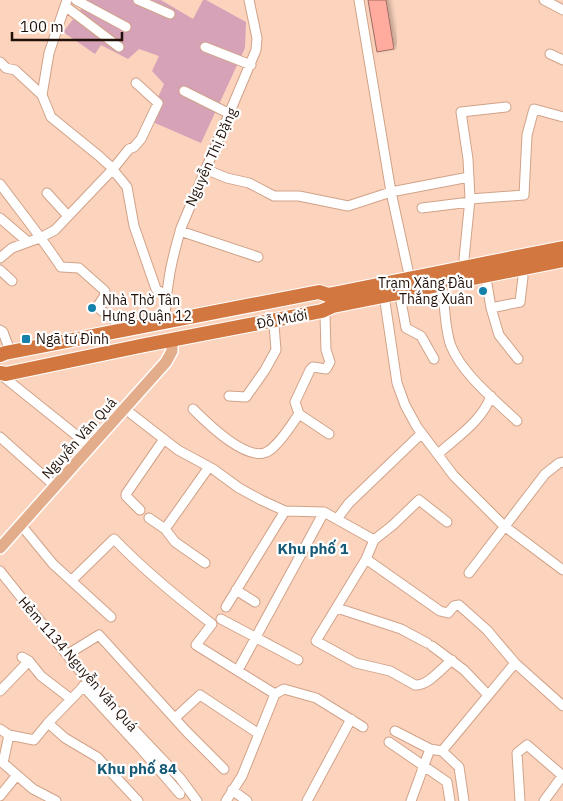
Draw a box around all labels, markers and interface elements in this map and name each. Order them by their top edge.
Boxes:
scale bar [12,10,122,42]
text: 100 m [20,17,64,36]
street label: Nguyễn Thị Đặng [181,104,241,209]
place label: Trạm Xăng Đầu Thắng Xuân [378,274,473,308]
marker: Trạm Xăng Đầu Thắng Xuân [477,285,489,297]
place label: Nhà Thờ Tân Hưng Quận 12 [102,291,192,325]
marker: Nhà Thờ Tân Hưng Quận 12 [86,302,98,314]
street label: Đỗ Mười [255,305,309,333]
place label: Ngã tư Đình [36,330,109,348]
marker: Ngã tư Đình [20,333,32,345]
street label: Nguyễn Văn Quá [38,393,121,482]
district label: Khu phố 1 [278,539,348,558]
street label: Hẻm 1134 Nguyễn Văn Quá [14,593,142,736]
district label: Khu phố 84 [97,759,177,778]

